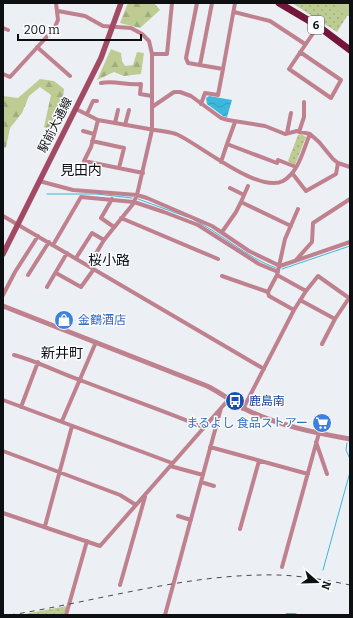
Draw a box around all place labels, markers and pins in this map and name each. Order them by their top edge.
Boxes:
shop icon: 金鶴酒店 [53,309,75,331]
place label: 金鶴酒店 [78,313,126,327]
bus stop icon: 鹿島南 [224,390,246,412]
place label: 鹿島南 [249,394,285,408]
supermarket icon: まるよし 食品ストアー [311,412,333,434]
place label: まるよし 食品ストアー [186,416,308,430]

